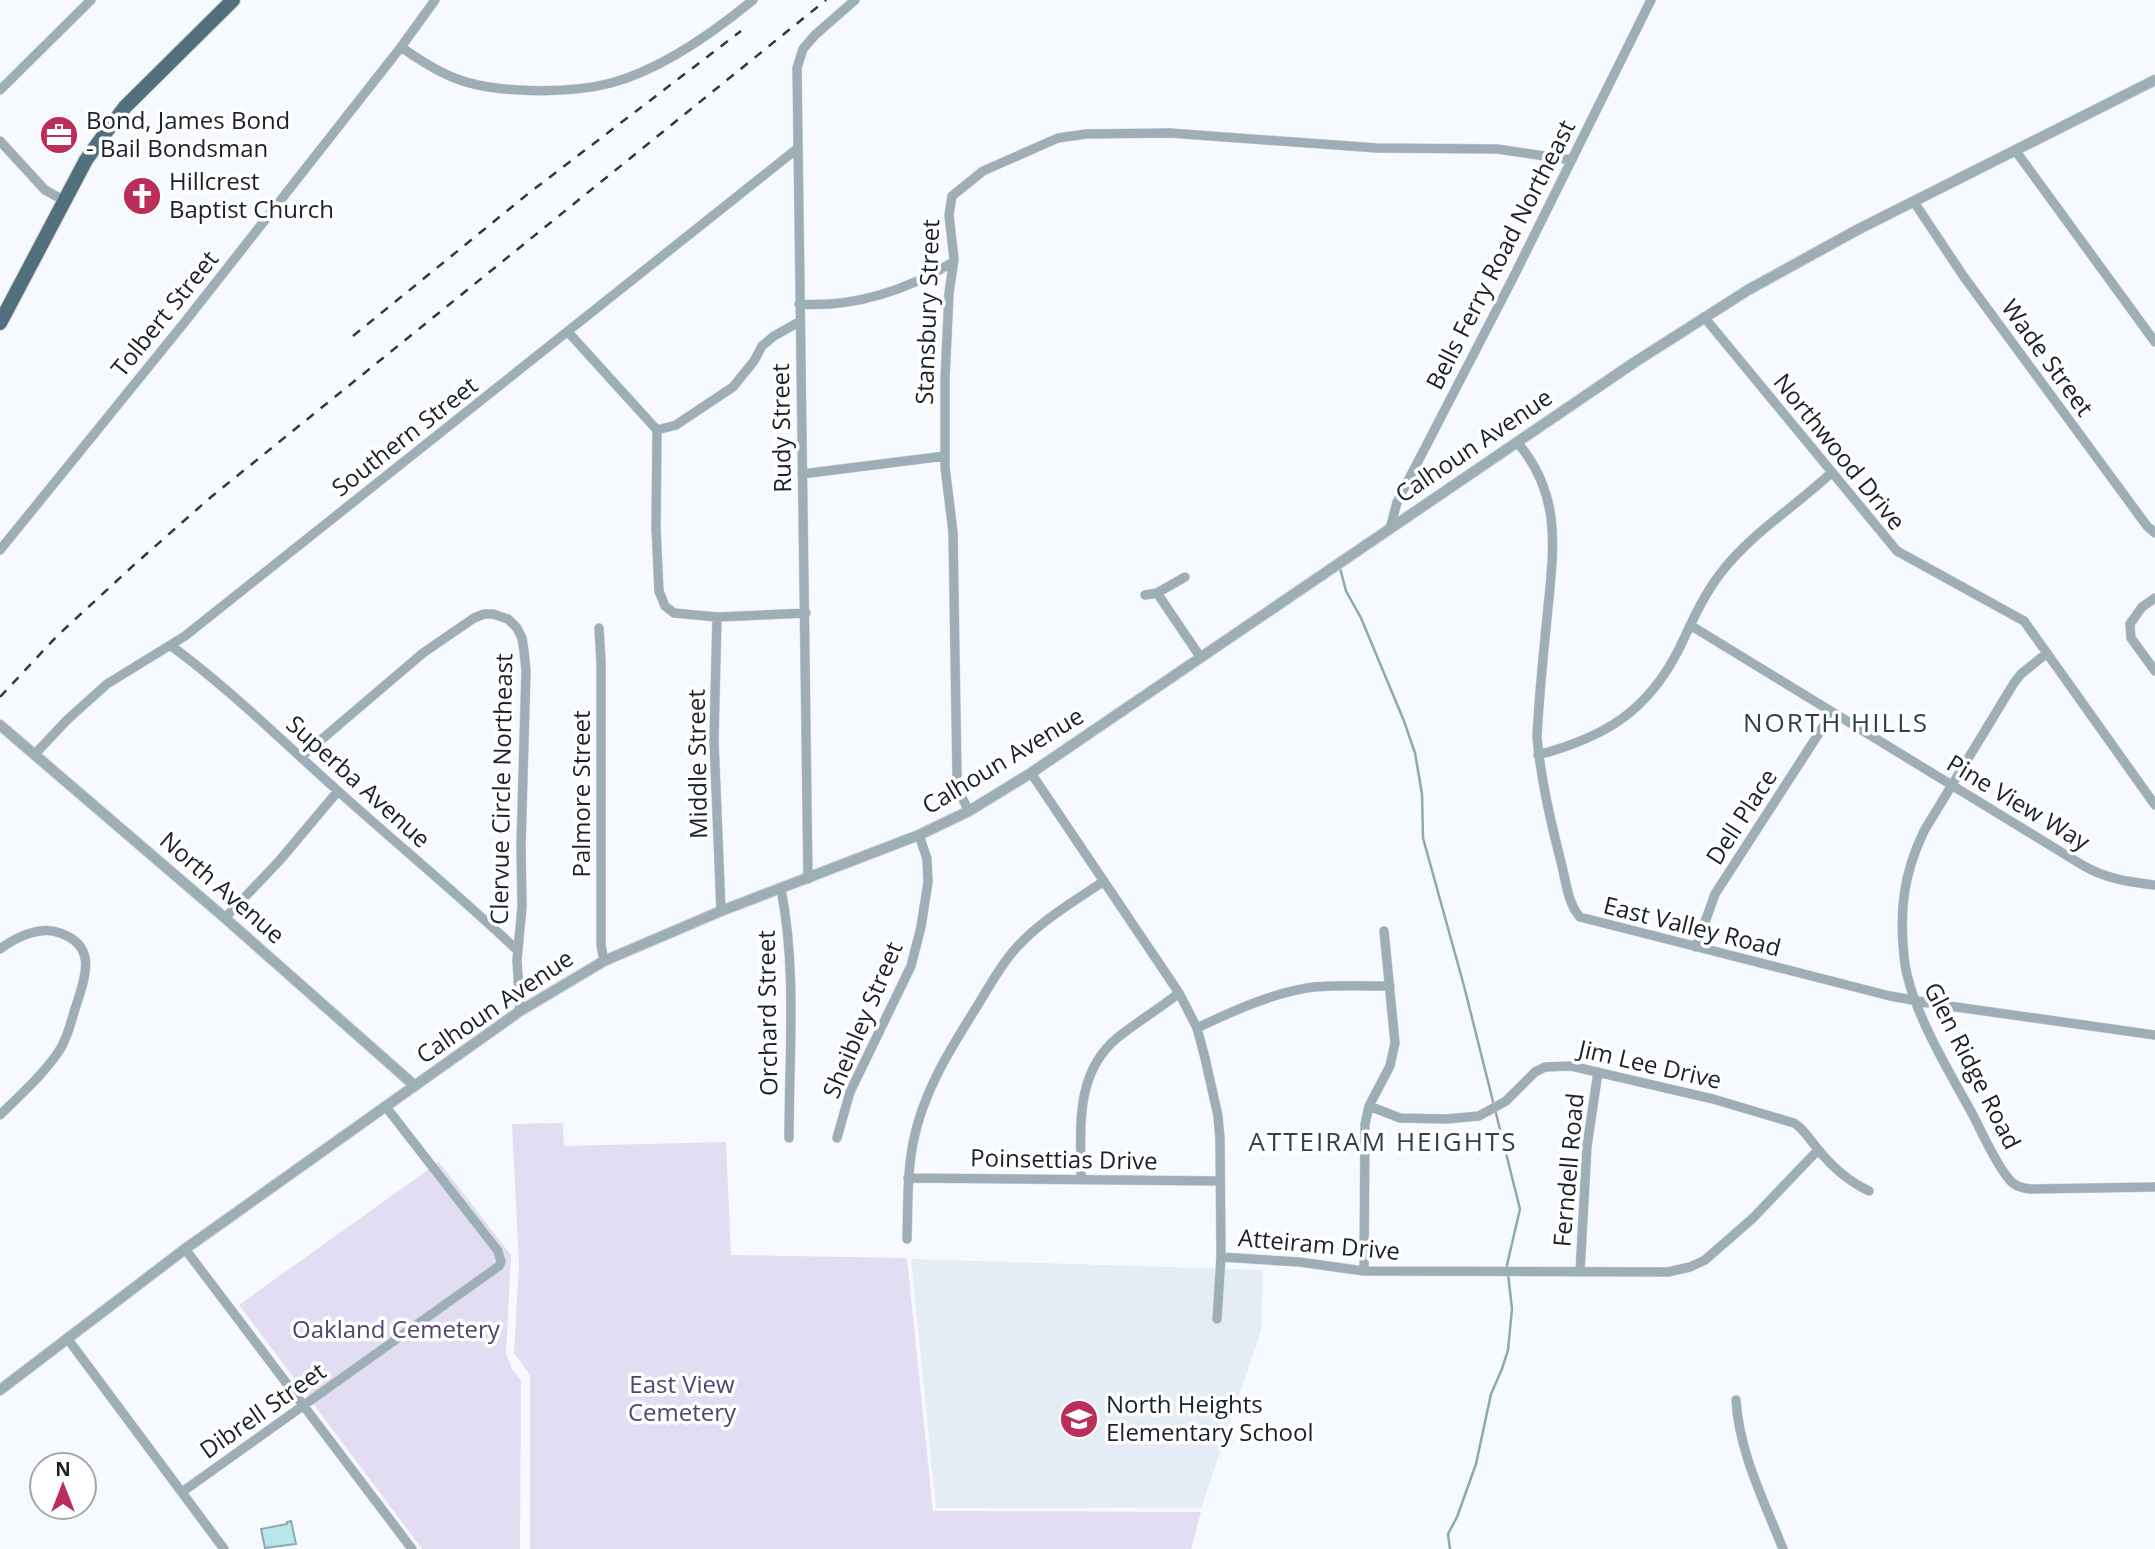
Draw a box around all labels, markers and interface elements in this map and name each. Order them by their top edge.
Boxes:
place label: Bond, James Bond - Bail Bondsman [86,103,290,164]
office icon: Bond, James Bond - Bail Bondsman [38,114,80,156]
street label: Bells Ferry Road Northeast [1417,114,1582,395]
place label: Hillcrest Baptist Church [169,164,334,225]
church icon: Hillcrest Baptist Church [121,175,163,217]
street label: Stansbury Street [907,219,946,405]
street label: Tolbert Street [103,243,225,383]
street label: Wade Street [1995,292,2102,422]
street label: Rudy Street [763,363,798,493]
street label: Northwood Drive [1767,366,1914,536]
street label: Southern Street [324,368,484,503]
street label: Calhoun Avenue [1388,380,1558,510]
street label: Clervue Circle Northeast [482,653,519,925]
street label: Middle Street [679,689,714,839]
street label: Calhoun Avenue [915,698,1089,821]
district label: NORTH HILLS [1743,704,1929,740]
street label: Superba Avenue [280,707,438,855]
street label: Palmore Street [564,710,597,878]
street label: Pine View Way [1941,746,2097,858]
street label: Dell Place [1697,762,1784,870]
street label: North Avenue [154,823,292,950]
street label: East Valley Road [1600,888,1784,964]
street label: Orchard Street [749,930,784,1096]
street label: Sheibley Street [814,936,909,1103]
street label: Calhoun Avenue [409,941,579,1071]
street label: Glen Ridge Road [1917,976,2030,1155]
street label: Jim Lee Drive [1574,1031,1725,1096]
street label: Ferndell Road [1544,1092,1591,1248]
district label: ATTEIRAM HEIGHTS [1249,1123,1517,1159]
street label: Poinsettias Drive [970,1140,1158,1177]
street label: Atteiram Drive [1237,1220,1401,1267]
park label: Oakland Cemetery [292,1312,501,1345]
street label: Dibrell Street [193,1354,332,1465]
park label: East View Cemetery [628,1367,737,1428]
place label: North Heights Elementary School [1106,1387,1314,1448]
school or university icon: North Heights Elementary School [1058,1398,1100,1440]
north arrow [28,1451,98,1521]
text: N [55,1456,71,1482]

